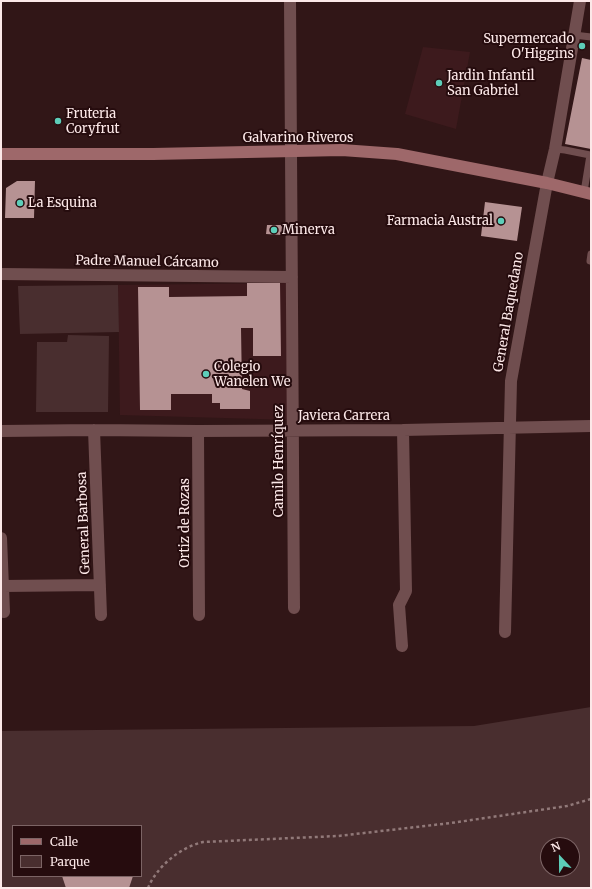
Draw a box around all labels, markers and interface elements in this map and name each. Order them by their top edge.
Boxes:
place label: Supermercado O'Higgins [483,31,574,62]
marker: Supermercado O'Higgins [577,41,587,51]
place label: Jardin Infantil San Gabriel [447,68,535,99]
marker: Jardin Infantil San Gabriel [434,78,444,88]
place label: Fruteria Coryfrut [66,106,119,137]
marker: Fruteria Coryfrut [53,116,63,126]
street label: Galvarino Riveros [243,130,353,146]
place label: La Esquina [28,195,97,211]
marker: La Esquina [15,198,25,208]
place label: Farmacia Austral [387,213,493,229]
marker: Farmacia Austral [496,216,506,226]
place label: Minerva [282,222,335,238]
marker: Minerva [269,225,279,235]
street label: General Baquedano [491,251,527,373]
street label: Padre Manuel Cárcamo [75,253,219,271]
place label: Colegio Wanelen We [214,359,290,390]
marker: Colegio Wanelen We [201,369,211,379]
street label: Camilo Henríquez [271,405,287,517]
street label: Javiera Carrera [298,408,390,424]
street label: General Barbosa [74,471,94,575]
street label: Ortiz de Rozas [177,478,193,568]
legend [12,825,142,877]
text: Calle [50,834,78,849]
north arrow [540,837,580,877]
text: N [549,839,563,855]
text: Parque [50,854,90,869]

